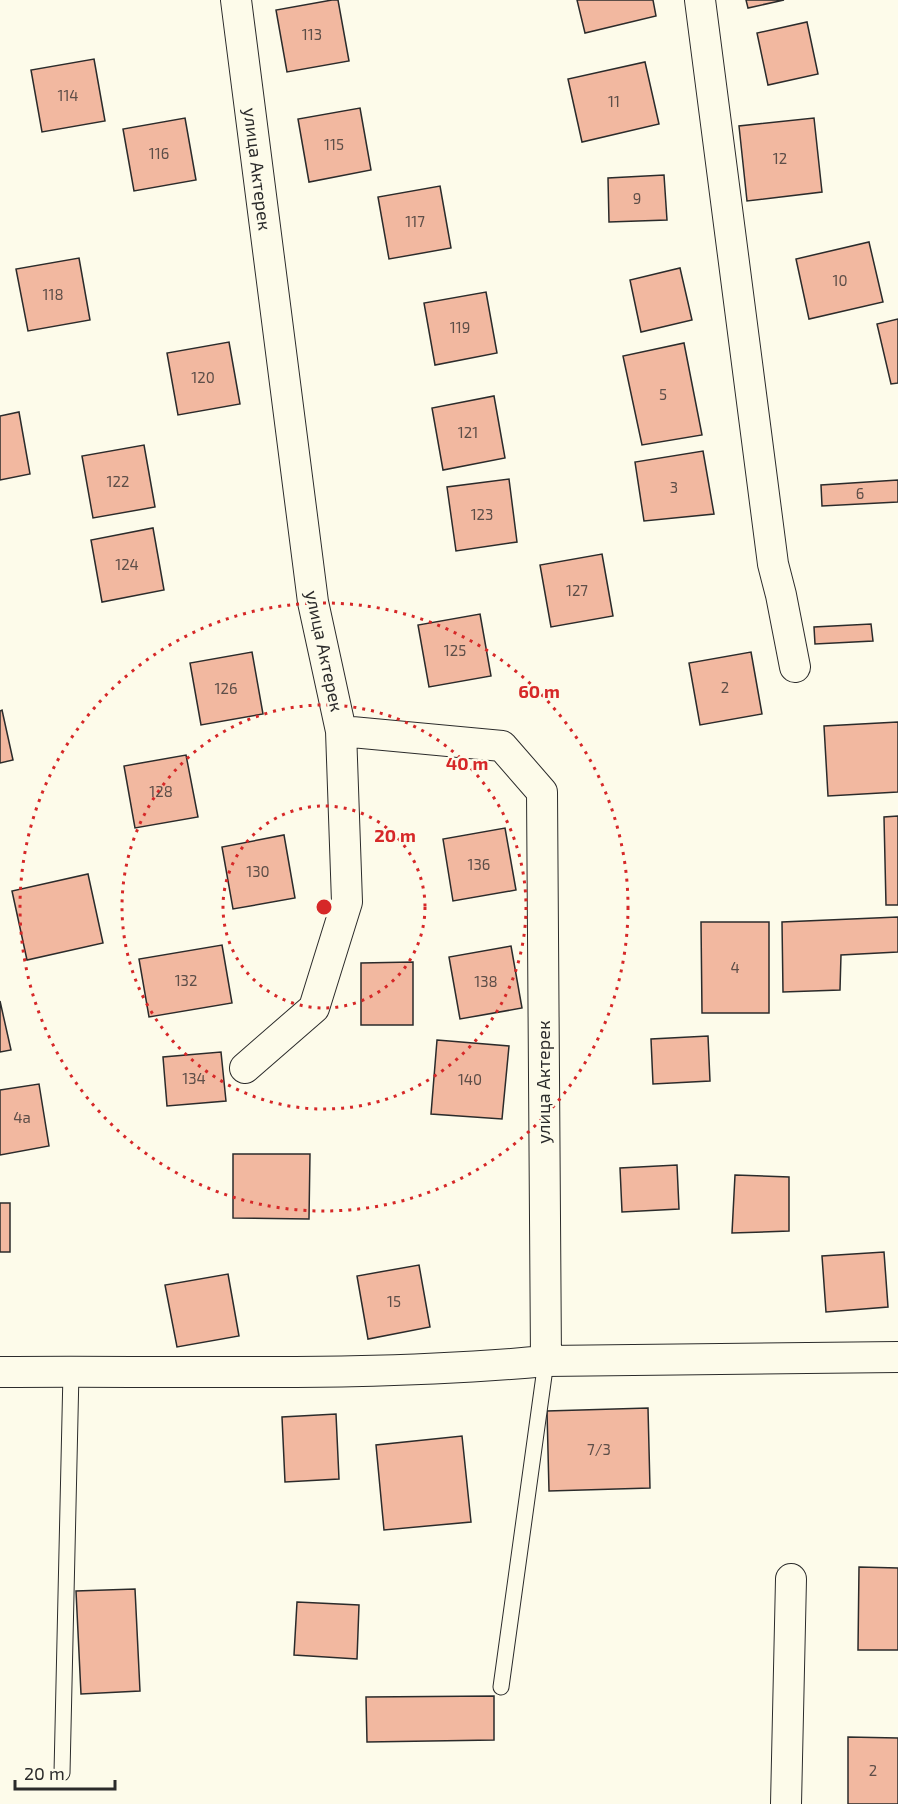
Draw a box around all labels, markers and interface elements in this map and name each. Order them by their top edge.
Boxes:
house number: 113 [302,25,322,43]
house number: 114 [57,86,79,104]
house number: 11 [608,92,620,110]
street label: улица Актерек [240,106,276,232]
house number: 115 [324,135,344,153]
house number: 116 [149,144,169,162]
house number: 12 [773,149,787,167]
house number: 9 [633,189,641,207]
house number: 117 [405,212,425,230]
house number: 10 [832,271,848,289]
house number: 118 [42,285,64,303]
house number: 119 [450,318,470,336]
house number: 120 [191,368,215,386]
house number: 5 [659,385,667,403]
house number: 121 [458,423,478,441]
house number: 122 [107,472,129,490]
house number: 3 [670,478,678,496]
house number: 6 [856,484,864,502]
house number: 123 [471,505,493,523]
house number: 124 [115,555,139,573]
house number: 127 [566,581,588,599]
street label: улица Актерек [301,588,349,714]
house number: 125 [444,641,466,659]
house number: 2 [721,678,729,696]
house number: 126 [215,679,237,697]
text: 60 m [518,680,560,702]
text: 40 m [446,752,488,774]
house number: 128 [149,782,173,800]
text: 20 m [374,824,416,846]
house number: 136 [468,855,490,873]
house number: 130 [246,862,270,880]
centre of rings [314,897,334,917]
house number: 4 [730,958,740,976]
house number: 132 [175,971,197,989]
house number: 138 [474,972,498,990]
street label: улица Актерек [532,1020,554,1144]
house number: 134 [182,1069,206,1087]
house number: 140 [458,1070,482,1088]
house number: 4а [13,1108,31,1126]
house number: 15 [387,1292,401,1310]
house number: 7/3 [587,1440,611,1458]
scale bar [15,1753,116,1791]
house number: 2 [869,1761,877,1779]
text: 20 m [24,1762,65,1784]

